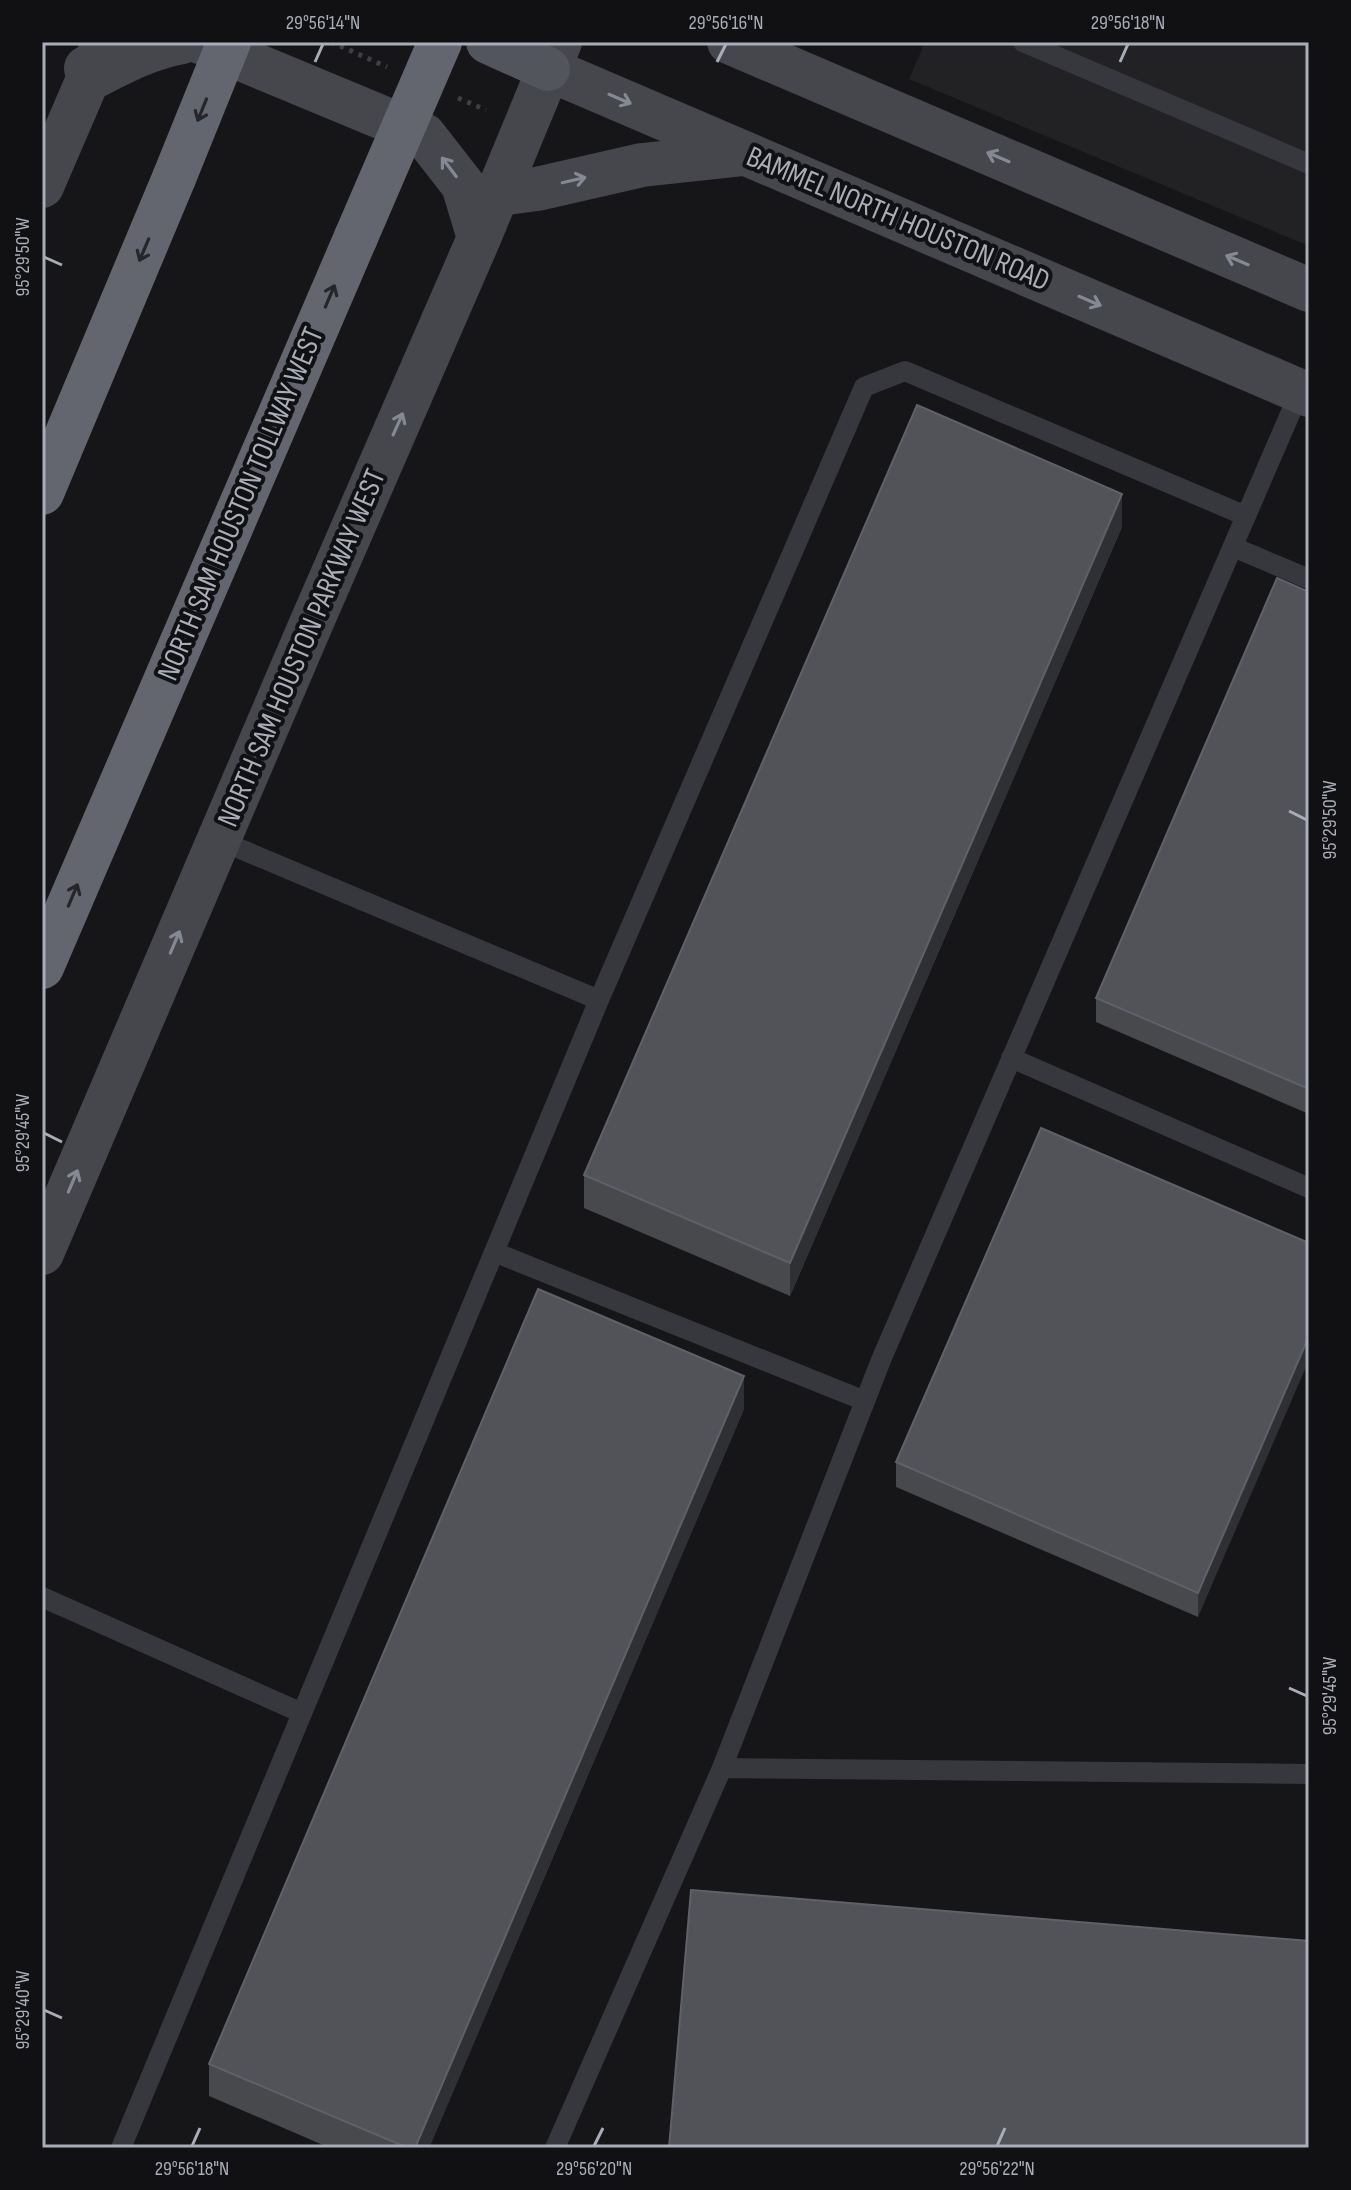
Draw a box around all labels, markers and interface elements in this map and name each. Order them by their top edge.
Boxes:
text: 29°56'14"N [286,11,360,35]
text: 29°56'16"N [689,11,763,35]
text: 29°56'18"N [1091,11,1165,35]
one-way arrow [607,93,632,108]
one-way arrow [194,97,208,122]
street label: BAMMEL NORTH HOUSTON ROAD [741,139,1055,299]
one-way arrow [986,149,1011,164]
one-way arrow [441,157,458,179]
one-way arrow [561,172,587,187]
text: 95°29'50"W [11,218,35,296]
one-way arrow [136,237,151,262]
one-way arrow [1225,251,1250,266]
one-way arrow [324,284,339,309]
one-way arrow [1077,295,1102,310]
street label: NORTH SAM HOUSTON TOLLWAY WEST [150,322,332,686]
one-way arrow [392,412,407,437]
street label: NORTH SAM HOUSTON PARKWAY WEST [210,464,394,832]
text: 95°29'50"W [1318,781,1342,859]
one-way arrow [66,883,81,908]
one-way arrow [168,930,183,955]
text: 95°29'45"W [11,1094,35,1172]
one-way arrow [66,1169,81,1194]
text: 95°29'45"W [1318,1657,1342,1735]
text: 95°29'40"W [11,1970,35,2050]
text: 29°56'18"N [155,2157,229,2181]
text: 29°56'20"N [556,2157,632,2181]
text: 29°56'22"N [959,2157,1035,2181]

